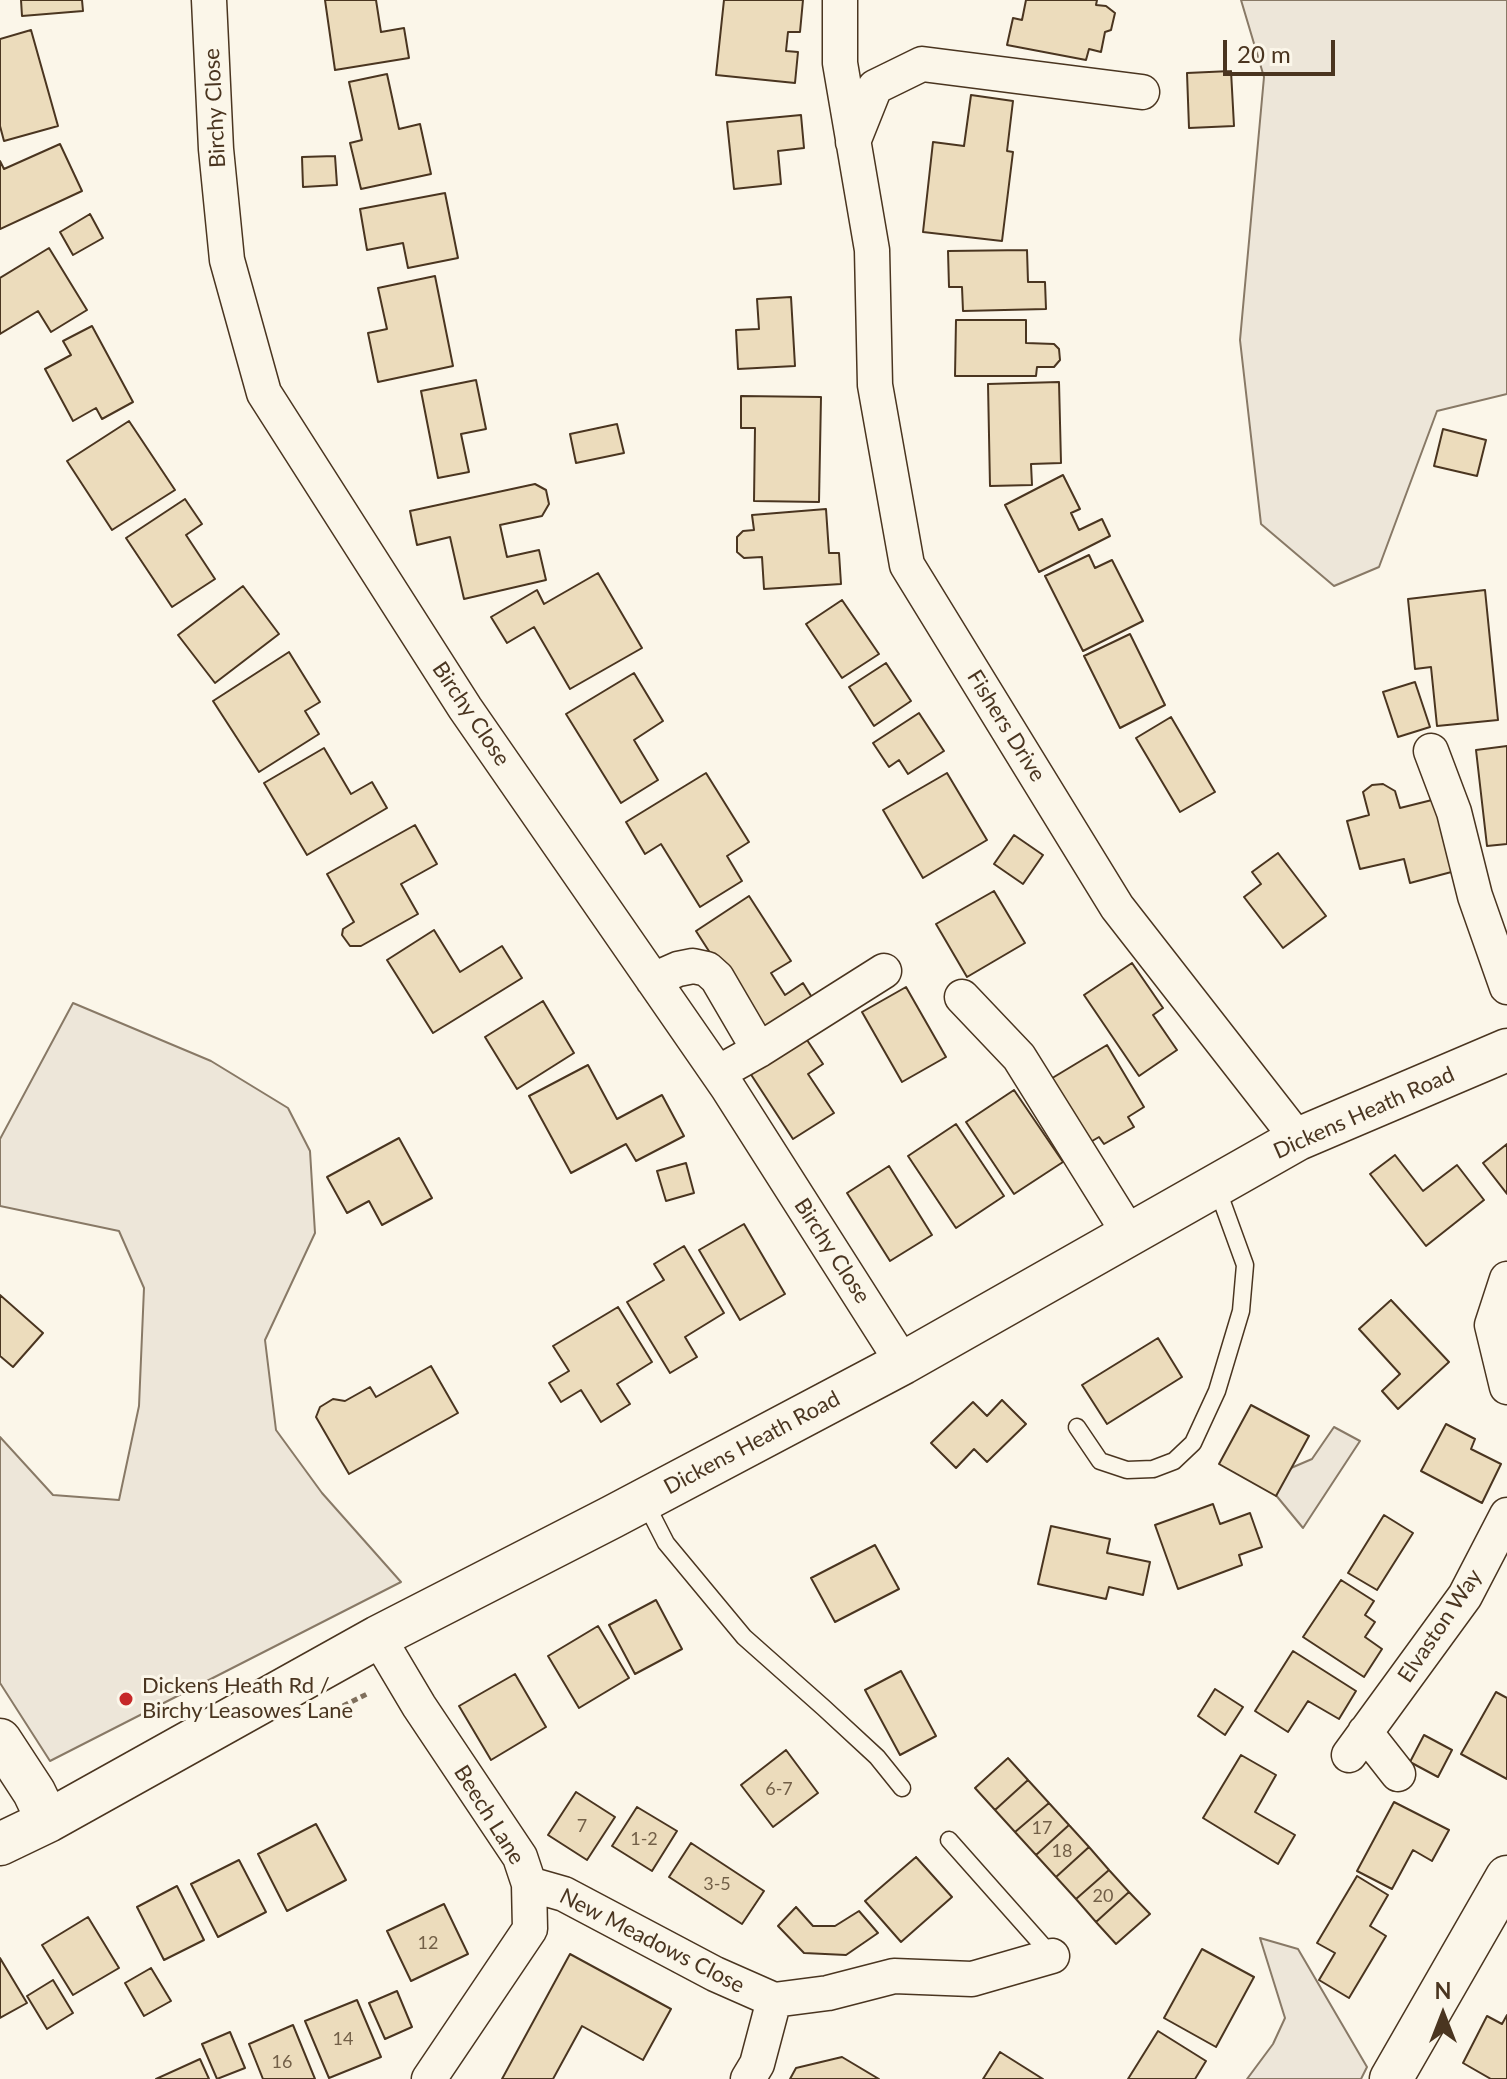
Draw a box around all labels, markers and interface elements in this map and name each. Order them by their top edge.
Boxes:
scale bar [1227,24,1339,74]
text: 20 m [1237,39,1291,68]
street label: Birchy Close [199,47,231,169]
street label: Birchy Close [427,657,515,771]
street label: Fishers Drive [961,665,1051,787]
street label: Dickens Heath Road [1269,1061,1459,1165]
street label: Birchy Close [788,1194,876,1308]
street label: Dickens Heath Road [660,1385,844,1501]
street label: Elvaston Way [1392,1564,1488,1688]
place label: Dickens Heath Rd / Birchy Leasowes Lane [142,1673,353,1724]
marker: Dickens Heath Rd / Birchy Leasowes Lane [117,1690,135,1708]
street label: Beech Lane [448,1761,530,1869]
house number: 6-7 [765,1778,793,1800]
house number: 7 [577,1815,587,1837]
house number: 17 [1032,1817,1052,1839]
house number: 1-2 [630,1828,658,1850]
house number: 18 [1052,1840,1072,1862]
house number: 3-5 [703,1873,731,1895]
street label: New Meadows Close [555,1883,749,1999]
house number: 20 [1093,1885,1113,1907]
house number: 12 [418,1932,438,1954]
north arrow [1403,1975,1483,2055]
text: N [1435,1977,1451,2004]
house number: 14 [333,2028,353,2050]
house number: 16 [272,2051,292,2073]

